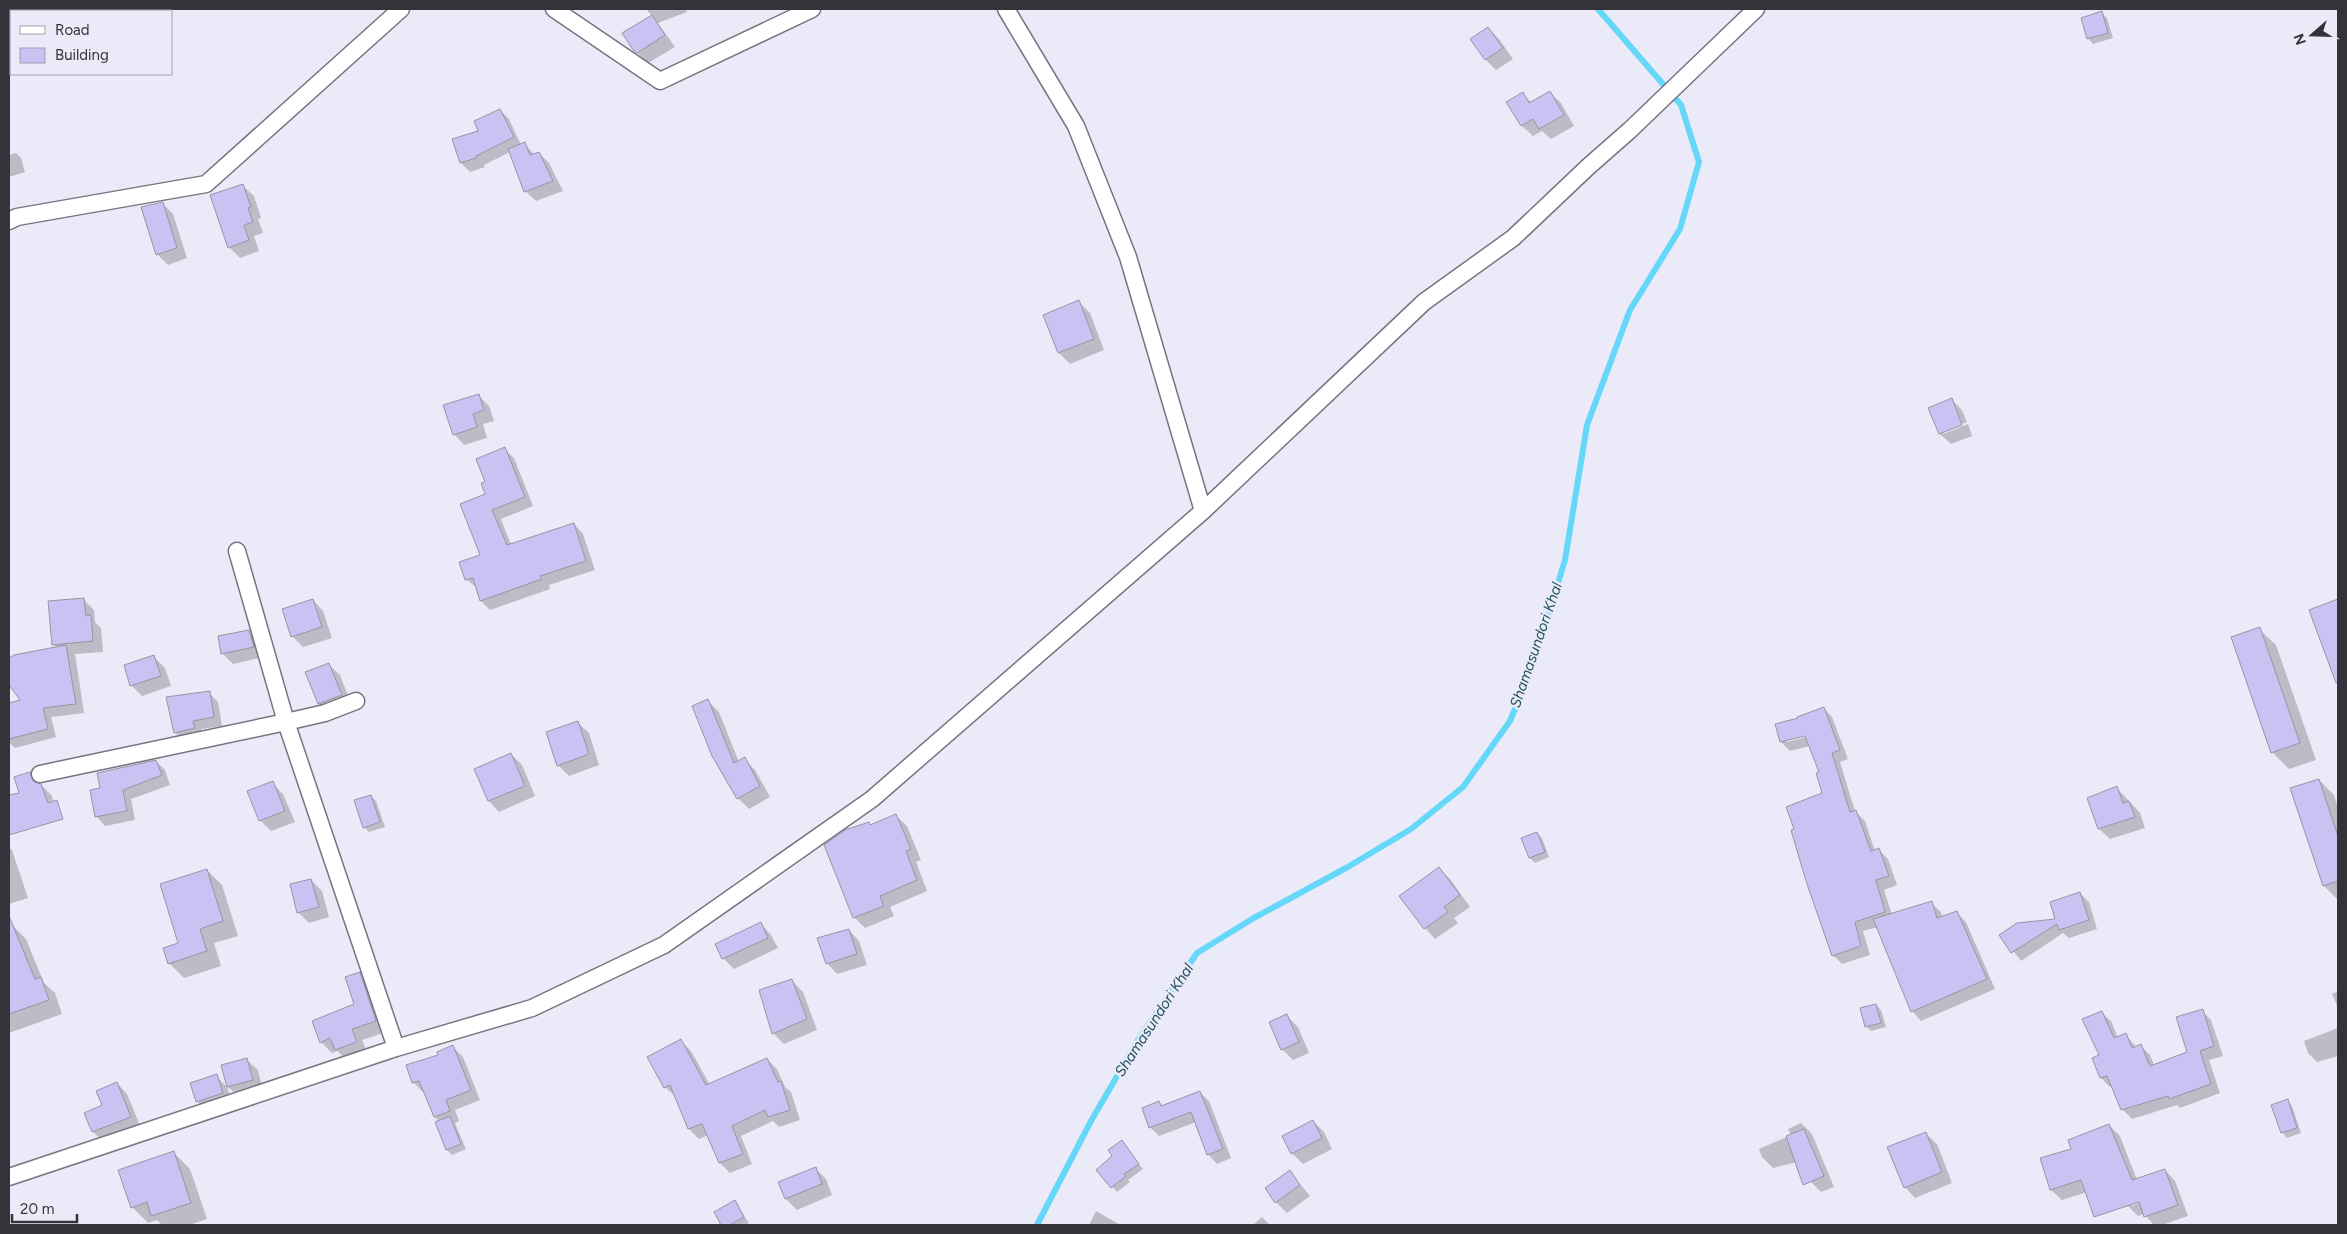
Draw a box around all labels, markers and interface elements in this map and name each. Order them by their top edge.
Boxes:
legend [10,10,172,75]
north arrow [2287,10,2337,60]
text: Road [55,21,90,39]
text: N [2290,31,2310,47]
text: Building [55,46,109,64]
water label: Shamasundori Khal [1506,579,1566,710]
water label: Shamasundori Khal [1111,960,1198,1080]
scale bar [12,1192,78,1224]
text: 20 m [20,1200,54,1218]

